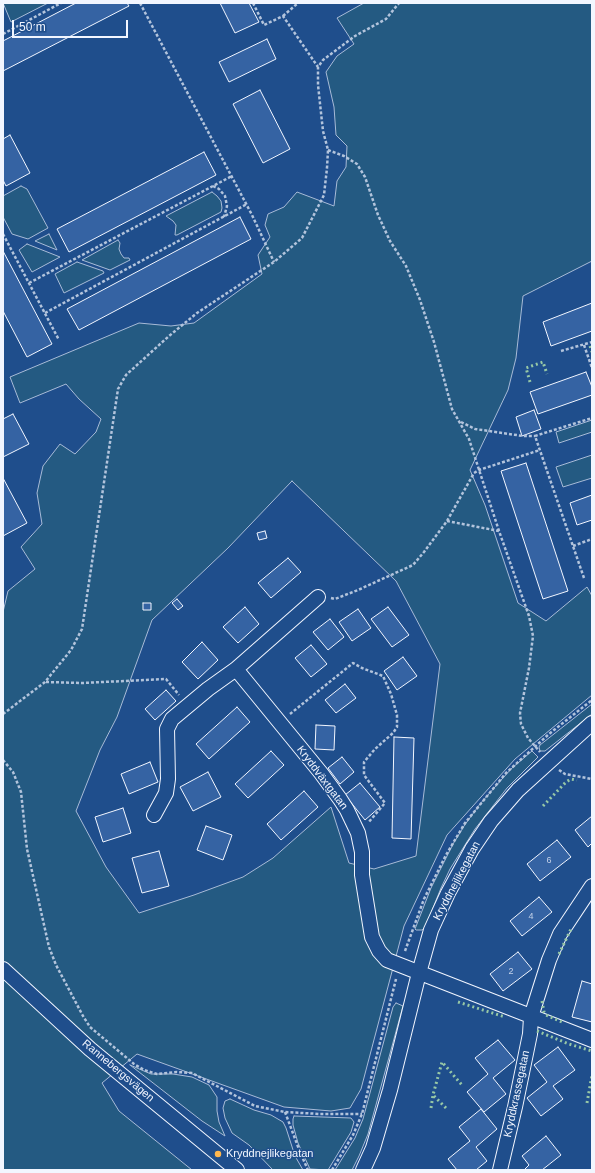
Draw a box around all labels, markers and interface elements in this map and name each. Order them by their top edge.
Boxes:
scale bar [14,12,130,38]
text: 50 m [19,20,46,34]
street label: Kryddväxtgatan [294,744,350,812]
street label: Kryddnejlikegatan [431,839,483,923]
house number: 6 [546,856,552,866]
house number: 4 [528,912,534,922]
house number: 2 [508,967,514,977]
street label: Rannebergsvägen [79,1037,157,1105]
street label: Kryddkrassegatan [501,1049,533,1139]
place label: Kryddnejlikegatan [226,1147,313,1161]
marker: Kryddnejlikegatan [213,1149,223,1159]

